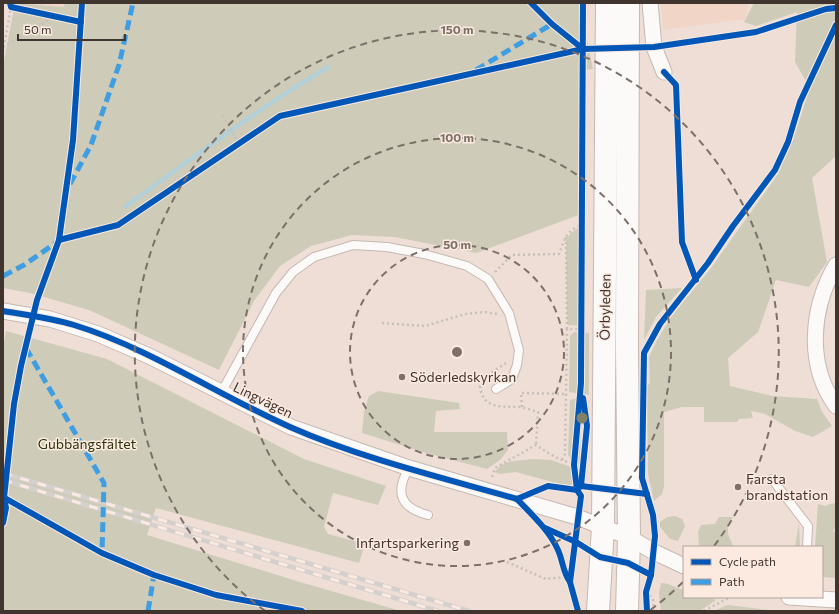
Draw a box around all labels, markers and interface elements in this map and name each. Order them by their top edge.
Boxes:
scale bar [18,16,125,42]
text: 50 m [24,22,52,36]
text: 150 m [440,22,474,36]
text: 100 m [440,130,474,144]
text: 50 m [443,237,471,251]
street label: Örbyleden [595,273,614,341]
centre of rings [450,345,464,359]
place label: Söderledskyrkan [410,368,516,385]
marker: Söderledskyrkan [397,372,407,382]
street label: Lingvägen [231,378,296,421]
park label: Gubbängsfältet [38,435,137,452]
place label: Farsta brandstation [746,470,828,503]
marker: Farsta brandstation [733,482,743,492]
place label: Infartsparkering [356,534,459,551]
marker: Infartsparkering [462,538,472,548]
legend [683,546,823,598]
text: Cycle path [719,554,776,568]
text: Path [719,574,745,588]

